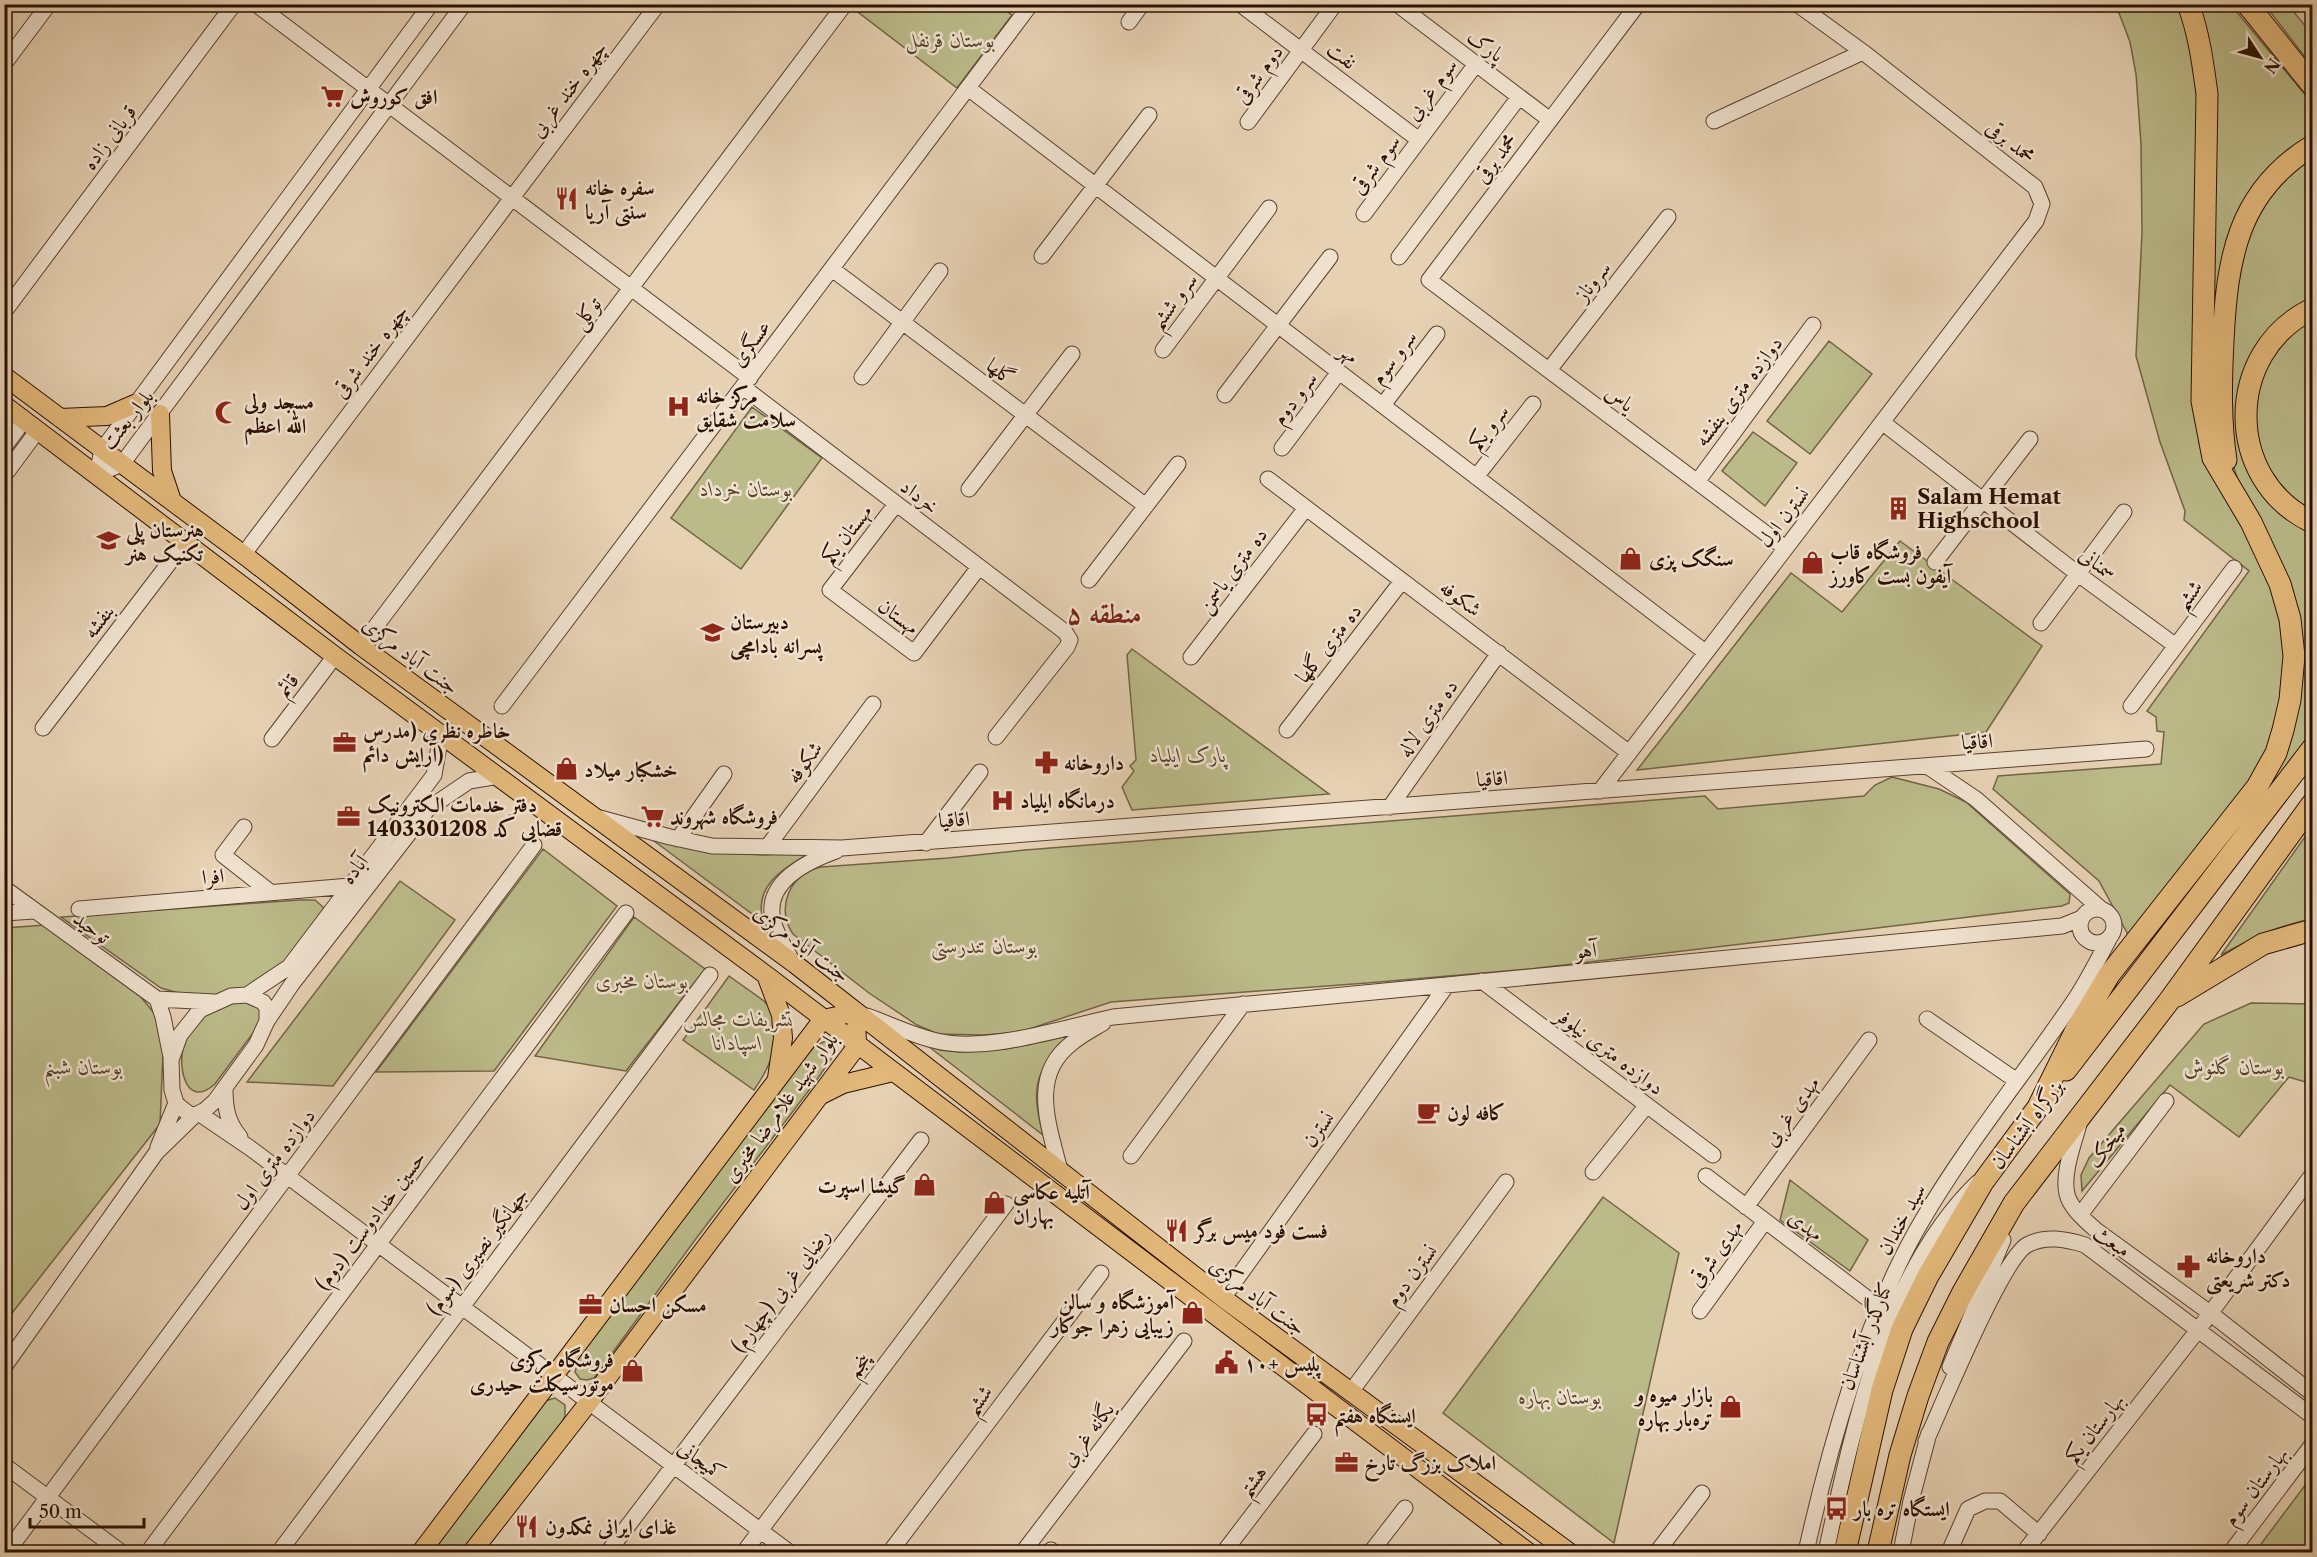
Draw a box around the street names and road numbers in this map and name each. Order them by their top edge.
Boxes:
street label: پارک [1461,23,1510,70]
street label: چهره خند غربی [524,36,615,144]
street label: نفت [1322,36,1362,74]
street label: دوم شرقی [1228,40,1293,112]
street label: سوم غربی [1400,53,1467,129]
street label: قربانی زاده [76,99,142,175]
street label: محمد برقی [1981,114,2041,168]
street label: محمد برقی [1468,128,1522,188]
street label: سوم شرقی [1345,129,1410,202]
street label: سروناز [1567,256,1617,309]
street label: سرو ششم [1144,268,1210,340]
street label: توکلی [566,291,610,337]
street label: چهره خند شرقی [327,299,415,404]
street label: عسگری [724,315,776,372]
street label: سرو سوم [1365,325,1426,393]
street label: دوازده متری بنفشه [1688,331,1788,451]
street label: مهر [1331,336,1364,370]
street label: گلها [982,352,1020,390]
street label: سرو دوم [1266,366,1327,433]
street label: یاس [1600,379,1640,418]
street label: بلوار بعثت [95,384,159,455]
street label: سرو یکم [1462,399,1520,460]
street label: خرداد [895,473,944,520]
street label: نسترن اول [1752,482,1814,552]
street label: مهستان یکم [815,499,883,574]
street label: ده متری یاسمن [1192,522,1274,619]
street label: سمنانی [2074,541,2122,585]
street label: شکوفه [1435,574,1487,623]
street label: ششم [2169,575,2215,620]
street label: مهستان [872,592,924,641]
street label: ده متری گلها [1289,598,1367,688]
street label: بنفشه [77,599,119,643]
street label: جنت آباد مرکزی [356,611,464,702]
street label: قائم [270,668,309,706]
street label: ده متری لاله [1391,674,1463,762]
street label: اقاقیا [1960,727,1994,755]
street label: شکوفه [780,736,828,788]
street label: اقاقیا [1475,764,1509,792]
street label: اقاقیا [937,805,971,833]
street label: آباده [335,847,376,889]
street label: افرا [201,863,225,890]
street label: جنت آباد مرکزی [747,899,855,990]
street label: توحید [68,905,116,950]
street label: آهو [1572,936,1600,965]
street label: دوازده متری نیلوفر [1549,1001,1669,1101]
street label: بلوار شهید غلامرضا مخبری [717,1027,845,1189]
street label: مهدی غربی [1757,1071,1827,1152]
street label: بزرگراه آبشناسان [1983,1073,2069,1174]
street label: دوازده متری اول [228,1103,320,1215]
street label: نسترن [1297,1106,1339,1152]
street label: میخک [2081,1118,2131,1172]
street label: حسین خدادوست (دوم) [309,1145,435,1298]
street label: سید خندان [1871,1179,1931,1259]
street label: جهانگیر نصیری (سوم) [421,1182,538,1324]
street label: مهدی [1782,1204,1828,1248]
street label: مهدی شرقی [1682,1215,1749,1292]
street label: مبعث [2088,1220,2135,1263]
street label: رضایی غربی (چهارم) [725,1223,840,1361]
street label: نسترن دوم [1380,1239,1447,1315]
street label: جنت آباد مرکزی [1203,1252,1311,1343]
street label: کنارگذر آبشناسان [1831,1278,1897,1394]
street label: پنجم [840,1346,883,1387]
street label: ششم [958,1380,1005,1426]
street label: بهارستان یکم [2059,1388,2136,1473]
street label: یگانه غربی [1055,1396,1122,1473]
street label: کمیجانی [674,1434,730,1486]
street label: بهارستان سوم [2217,1442,2298,1534]
street label: هشتم [1232,1460,1279,1507]

